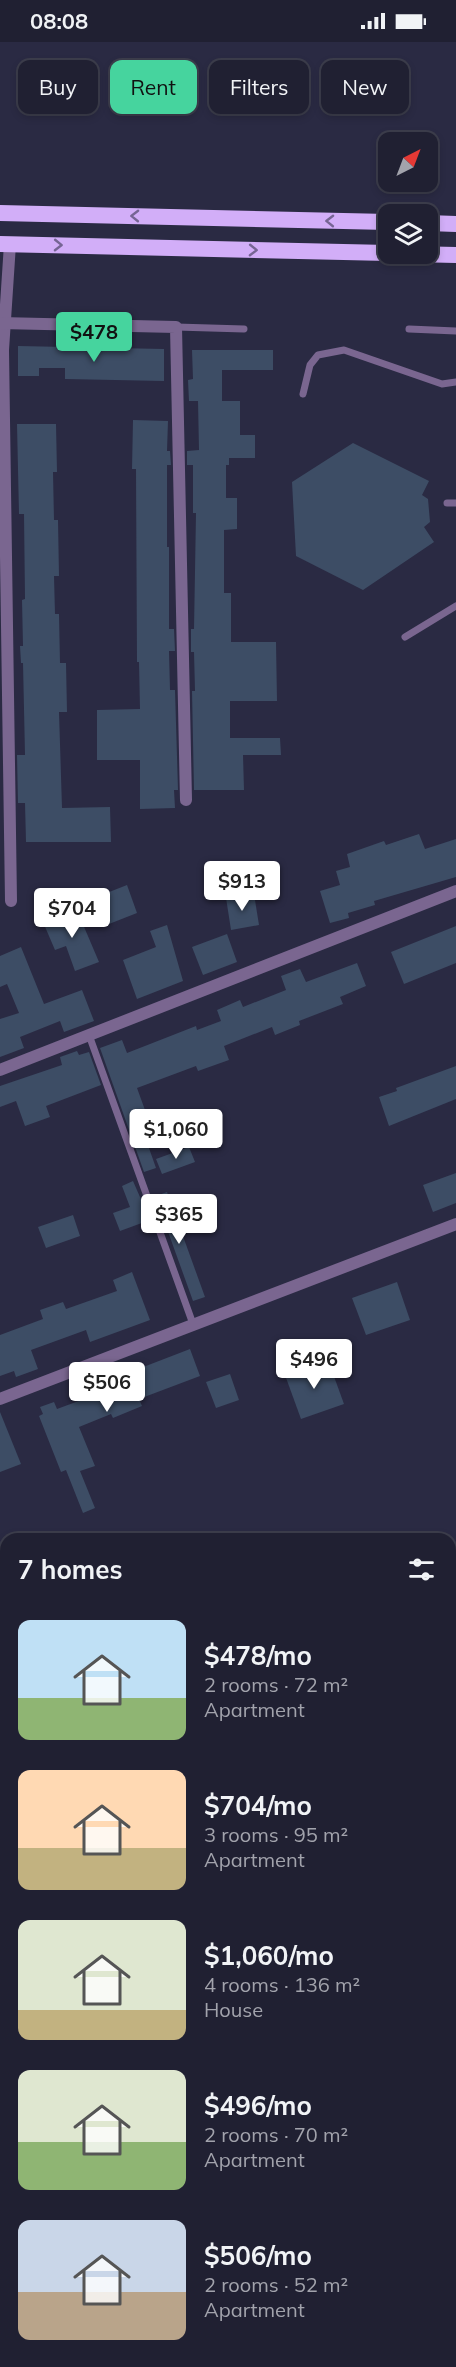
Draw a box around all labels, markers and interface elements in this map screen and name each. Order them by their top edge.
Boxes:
text: 08:08 [30,7,88,35]
chip: Buy [18,60,98,114]
chip: Rent [110,60,197,114]
chip: Filters [209,60,309,114]
chip: New [321,60,409,114]
north arrow [378,132,438,192]
map controls [378,132,438,264]
button: layers [378,204,438,264]
one-way arrow [131,210,140,222]
one-way arrow [326,215,335,227]
one-way arrow [54,239,63,251]
one-way arrow [249,243,258,256]
pin: $478 [58,312,130,363]
text: $478 [70,319,118,344]
pin: $913 [206,861,278,912]
text: $913 [218,868,266,893]
pin: $704 [36,888,108,939]
text: $704 [48,895,96,920]
pin: $1,060 [127,1109,225,1160]
text: $1,060 [144,1116,208,1141]
pin: $365 [143,1194,215,1245]
text: $365 [155,1201,203,1226]
pin: $496 [278,1339,350,1390]
text: $496 [290,1346,338,1371]
pin: $506 [71,1362,143,1413]
text: $506 [83,1369,131,1394]
text: 7 homes [18,1553,122,1586]
icon: filters [405,1553,438,1586]
text: $478/mo [204,1639,312,1672]
icon: home [66,1644,138,1716]
text: 2 rooms · 72 m² [204,1672,348,1697]
text: Apartment [204,1697,305,1722]
text: $704/mo [204,1789,312,1822]
icon: home [66,1794,138,1866]
text: 3 rooms · 95 m² [204,1822,348,1847]
text: Apartment [204,1847,305,1872]
text: $1,060/mo [204,1939,334,1972]
icon: home [66,1944,138,2016]
text: 4 rooms · 136 m² [204,1972,360,1997]
text: House [204,1997,263,2022]
text: $496/mo [204,2089,312,2122]
icon: home [66,2094,138,2166]
text: 2 rooms · 70 m² [204,2122,348,2147]
text: Apartment [204,2147,305,2172]
text: $506/mo [204,2239,312,2272]
icon: home [66,2244,138,2316]
text: 2 rooms · 52 m² [204,2272,348,2297]
text: Apartment [204,2297,305,2322]

